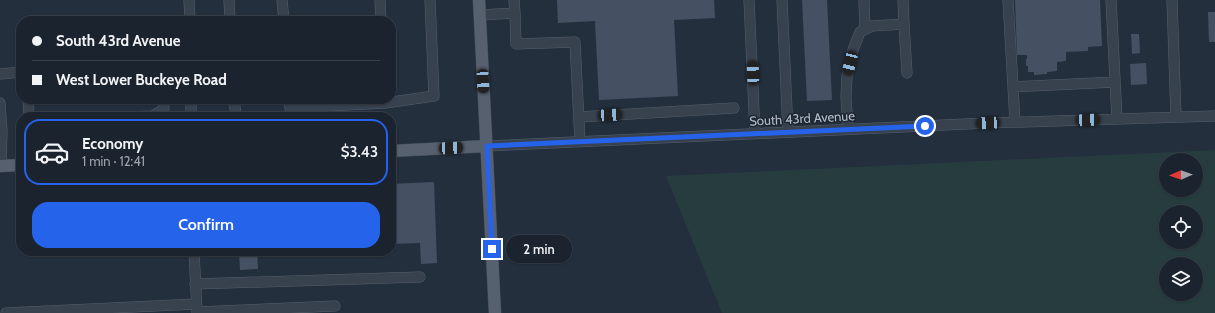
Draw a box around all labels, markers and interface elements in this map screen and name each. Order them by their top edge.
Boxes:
text: South 43rd Avenue [56,32,181,50]
car [841,50,859,76]
car [747,61,759,85]
car [476,69,490,93]
text: West Lower Buckeye Road [56,71,227,89]
street label: South 43rd Avenue [749,107,856,129]
car [598,108,622,122]
car [1076,114,1100,126]
car [976,116,1000,130]
route start [916,117,934,135]
icon: car [34,134,70,170]
text: Economy [82,135,143,153]
car [439,142,463,154]
text: $3.43 [341,143,378,161]
text: 1 min · 12:41 [82,153,145,169]
north arrow [1159,153,1203,197]
map controls [1159,153,1203,301]
button: Confirm [32,202,380,248]
button: locate [1159,205,1203,249]
callout: 2 min [506,235,572,263]
route end [483,240,501,258]
text: 2 min [523,241,555,257]
button: layers [1159,257,1203,301]

